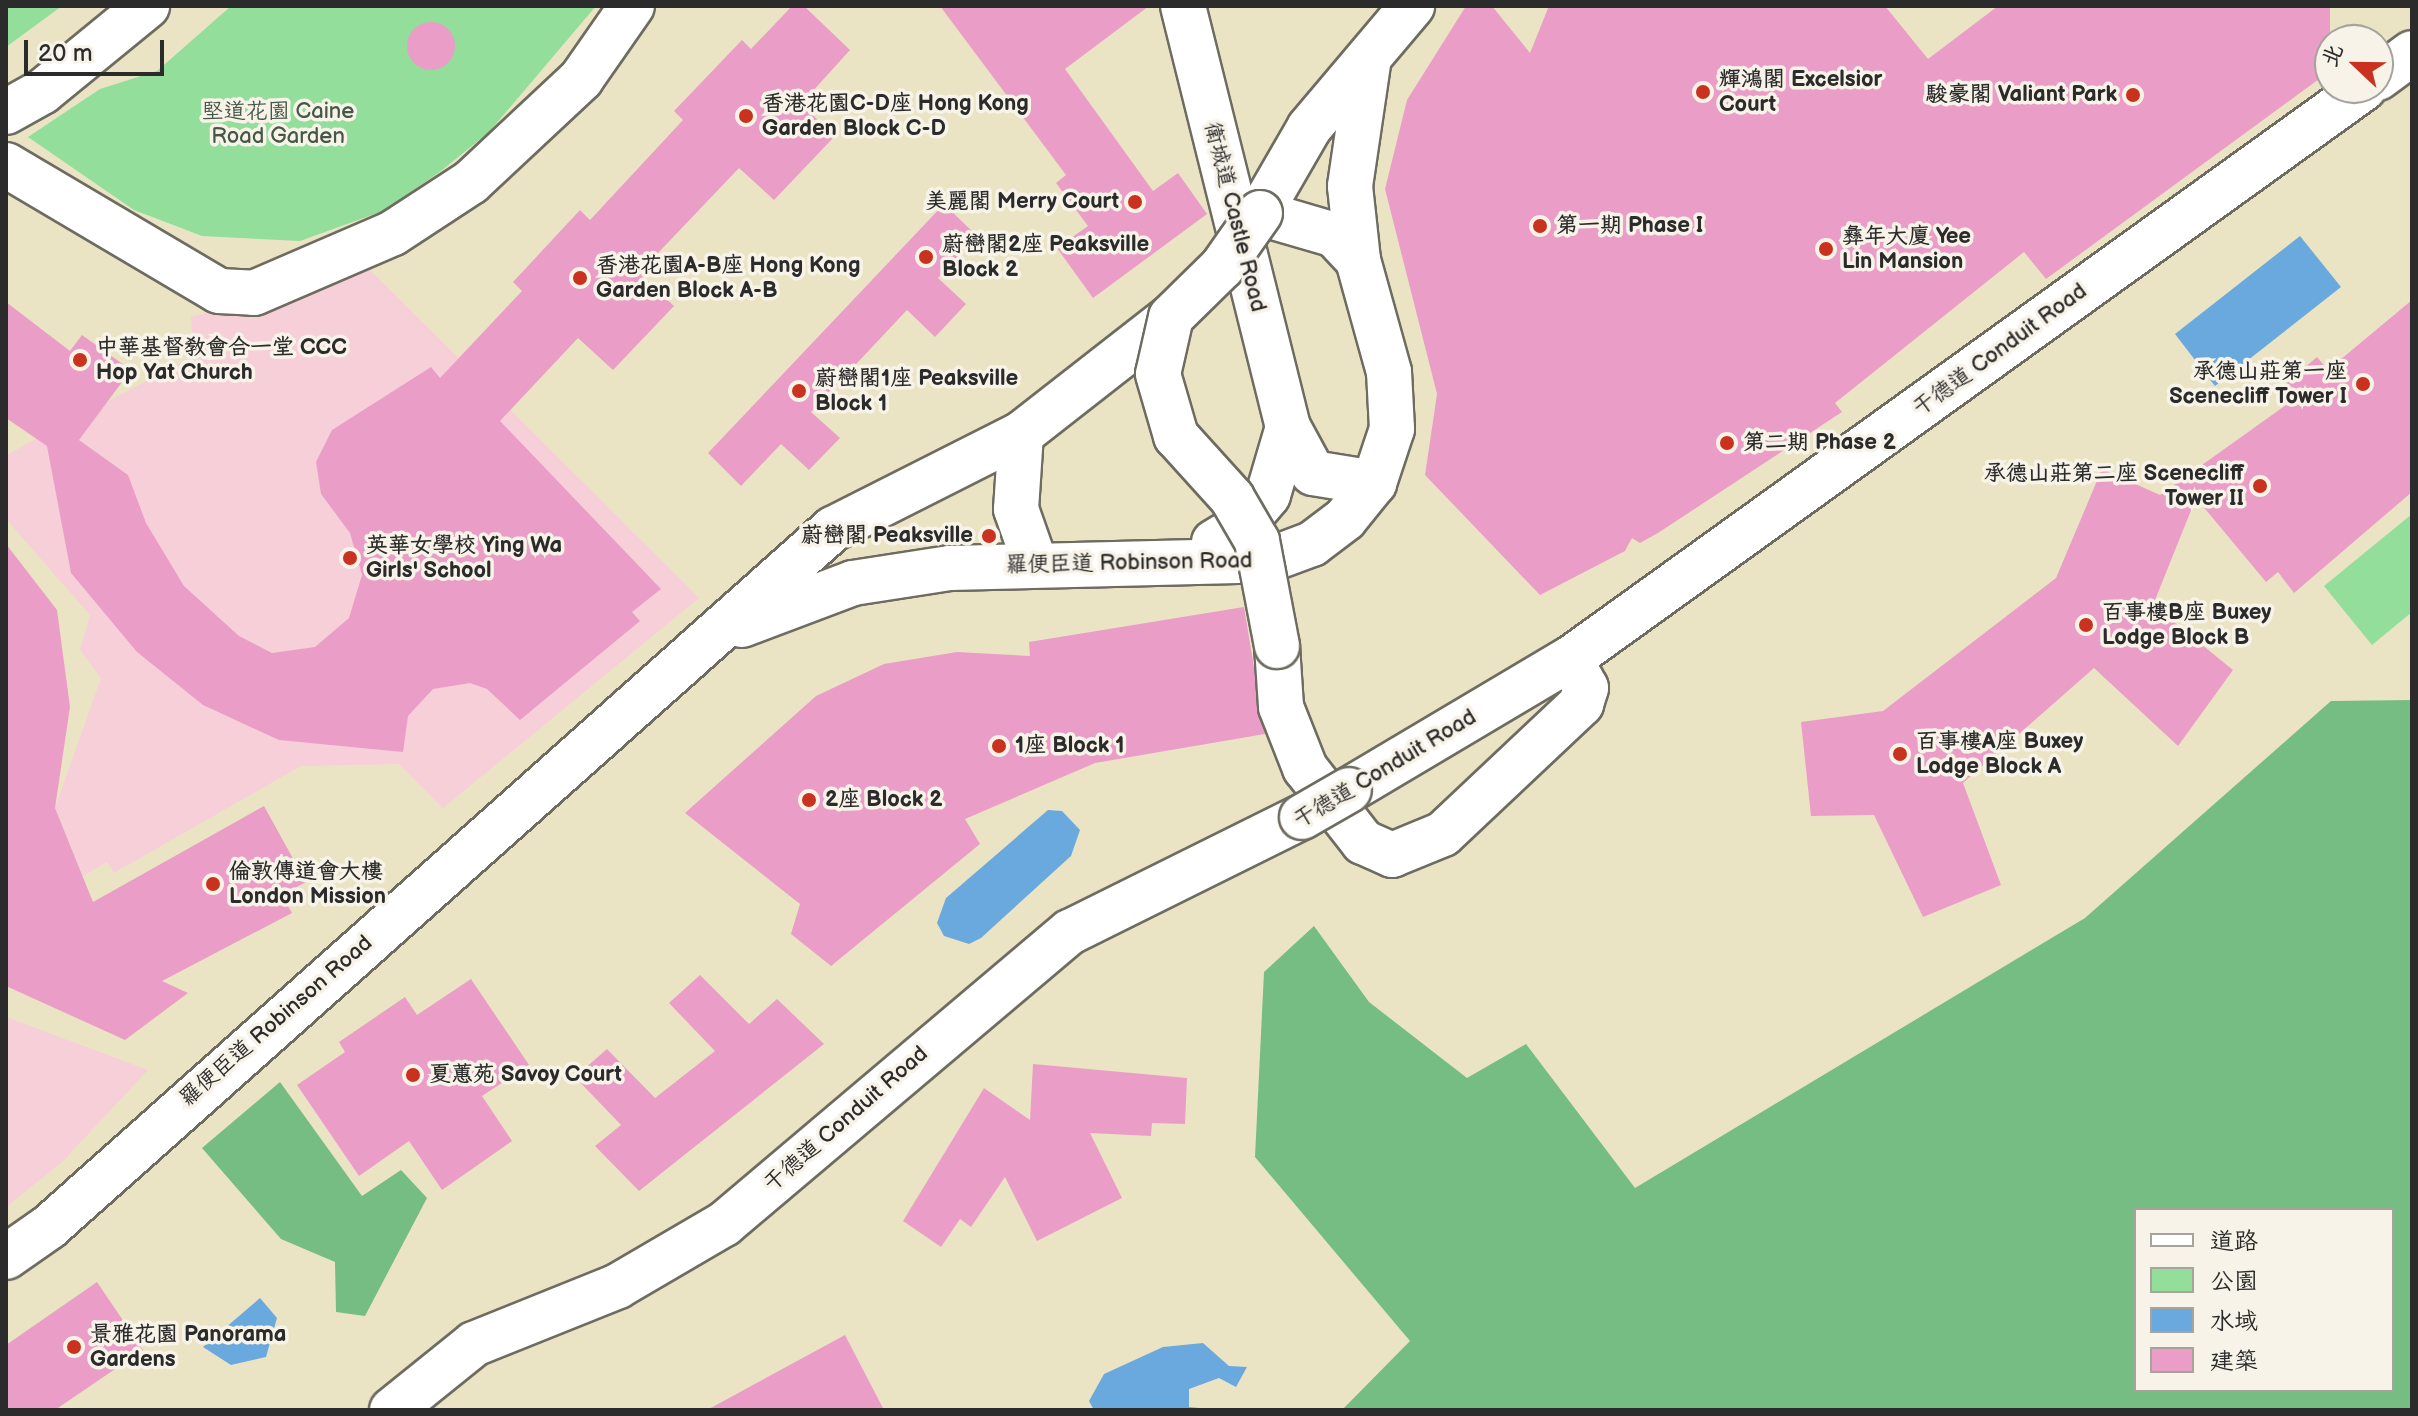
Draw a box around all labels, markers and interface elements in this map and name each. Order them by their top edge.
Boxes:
scale bar [28,24,168,74]
north arrow [2314,24,2394,104]
text: 20 m [38,39,93,68]
text: 北 [2316,40,2350,71]
place label: 輝鴻閣 Excelsior Court [1719,66,1882,118]
place label: 駿豪閣 Valiant Park [1926,82,2117,108]
marker: 輝鴻閣 Excelsior Court [1694,83,1712,101]
marker: 駿豪閣 Valiant Park [2124,86,2142,104]
place label: 香港花園C-D座 Hong Kong Garden Block C-D [762,90,1029,142]
park label: 堅道花園 Caine Road Garden [202,98,354,150]
marker: 香港花園C-D座 Hong Kong Garden Block C-D [737,107,755,125]
street label: 衛城道 Castle Road [1199,119,1271,315]
place label: 美麗閣 Merry Court [924,189,1119,215]
marker: 美麗閣 Merry Court [1126,193,1144,211]
place label: 第一期 Phase I [1556,213,1703,239]
marker: 第一期 Phase I [1531,217,1549,235]
place label: 彝年大廈 Yee Lin Mansion [1842,223,1971,274]
place label: 蔚巒閣2座 Peaksville Block 2 [942,231,1149,282]
marker: 彝年大廈 Yee Lin Mansion [1817,240,1835,258]
marker: 蔚巒閣2座 Peaksville Block 2 [917,248,935,266]
place label: 香港花園A-B座 Hong Kong Garden Block A-B [596,252,860,304]
marker: 香港花園A-B座 Hong Kong Garden Block A-B [571,269,589,287]
street label: 干德道 Conduit Road [1908,278,2092,422]
place label: 中華基督教會合一堂 CCC Hop Yat Church [96,334,347,386]
marker: 中華基督教會合一堂 CCC Hop Yat Church [71,351,89,369]
place label: 承德山莊第一座 Scenecliff Tower I [2169,358,2347,410]
place label: 蔚巒閣1座 Peaksville Block 1 [815,365,1018,416]
marker: 承德山莊第一座 Scenecliff Tower I [2354,375,2372,393]
marker: 蔚巒閣1座 Peaksville Block 1 [790,382,808,400]
place label: 第二期 Phase 2 [1743,430,1896,456]
marker: 第二期 Phase 2 [1718,434,1736,452]
place label: 承德山莊第二座 Scenecliff Tower II [1984,460,2244,512]
marker: 承德山莊第二座 Scenecliff Tower II [2251,477,2269,495]
place label: 蔚巒閣 Peaksville [801,523,973,549]
marker: 蔚巒閣 Peaksville [980,527,998,545]
place label: 英華女學校 Ying Wa Girls' School [366,532,562,584]
street label: 羅便臣道 Robinson Road [1005,548,1253,578]
marker: 英華女學校 Ying Wa Girls' School [341,549,359,567]
place label: 百事樓B座 Buxey Lodge Block B [2102,599,2271,650]
marker: 百事樓B座 Buxey Lodge Block B [2077,616,2095,634]
street label: 干德道 Conduit Road [1289,704,1481,834]
place label: 百事樓A座 Buxey Lodge Block A [1916,728,2083,780]
place label: 1座 Block 1 [1015,733,1125,759]
marker: 1座 Block 1 [990,737,1008,755]
marker: 百事樓A座 Buxey Lodge Block A [1891,745,1909,763]
place label: 2座 Block 2 [825,787,942,813]
marker: 2座 Block 2 [800,791,818,809]
place label: 倫敦傳道會大樓 London Mission [229,858,386,910]
marker: 倫敦傳道會大樓 London Mission [204,875,222,893]
street label: 羅便臣道 Robinson Road [174,930,378,1112]
street label: 干德道 Conduit Road [759,1041,933,1197]
place label: 夏蕙苑 Savoy Court [429,1062,622,1088]
marker: 夏蕙苑 Savoy Court [404,1066,422,1084]
legend [2134,1208,2394,1392]
text: 道路 [2210,1227,2258,1256]
text: 公園 [2210,1267,2258,1296]
text: 水域 [2210,1307,2258,1336]
place label: 景雅花園 Panorama Gardens [90,1321,286,1372]
marker: 景雅花園 Panorama Gardens [65,1338,83,1356]
text: 建築 [2210,1347,2258,1376]

